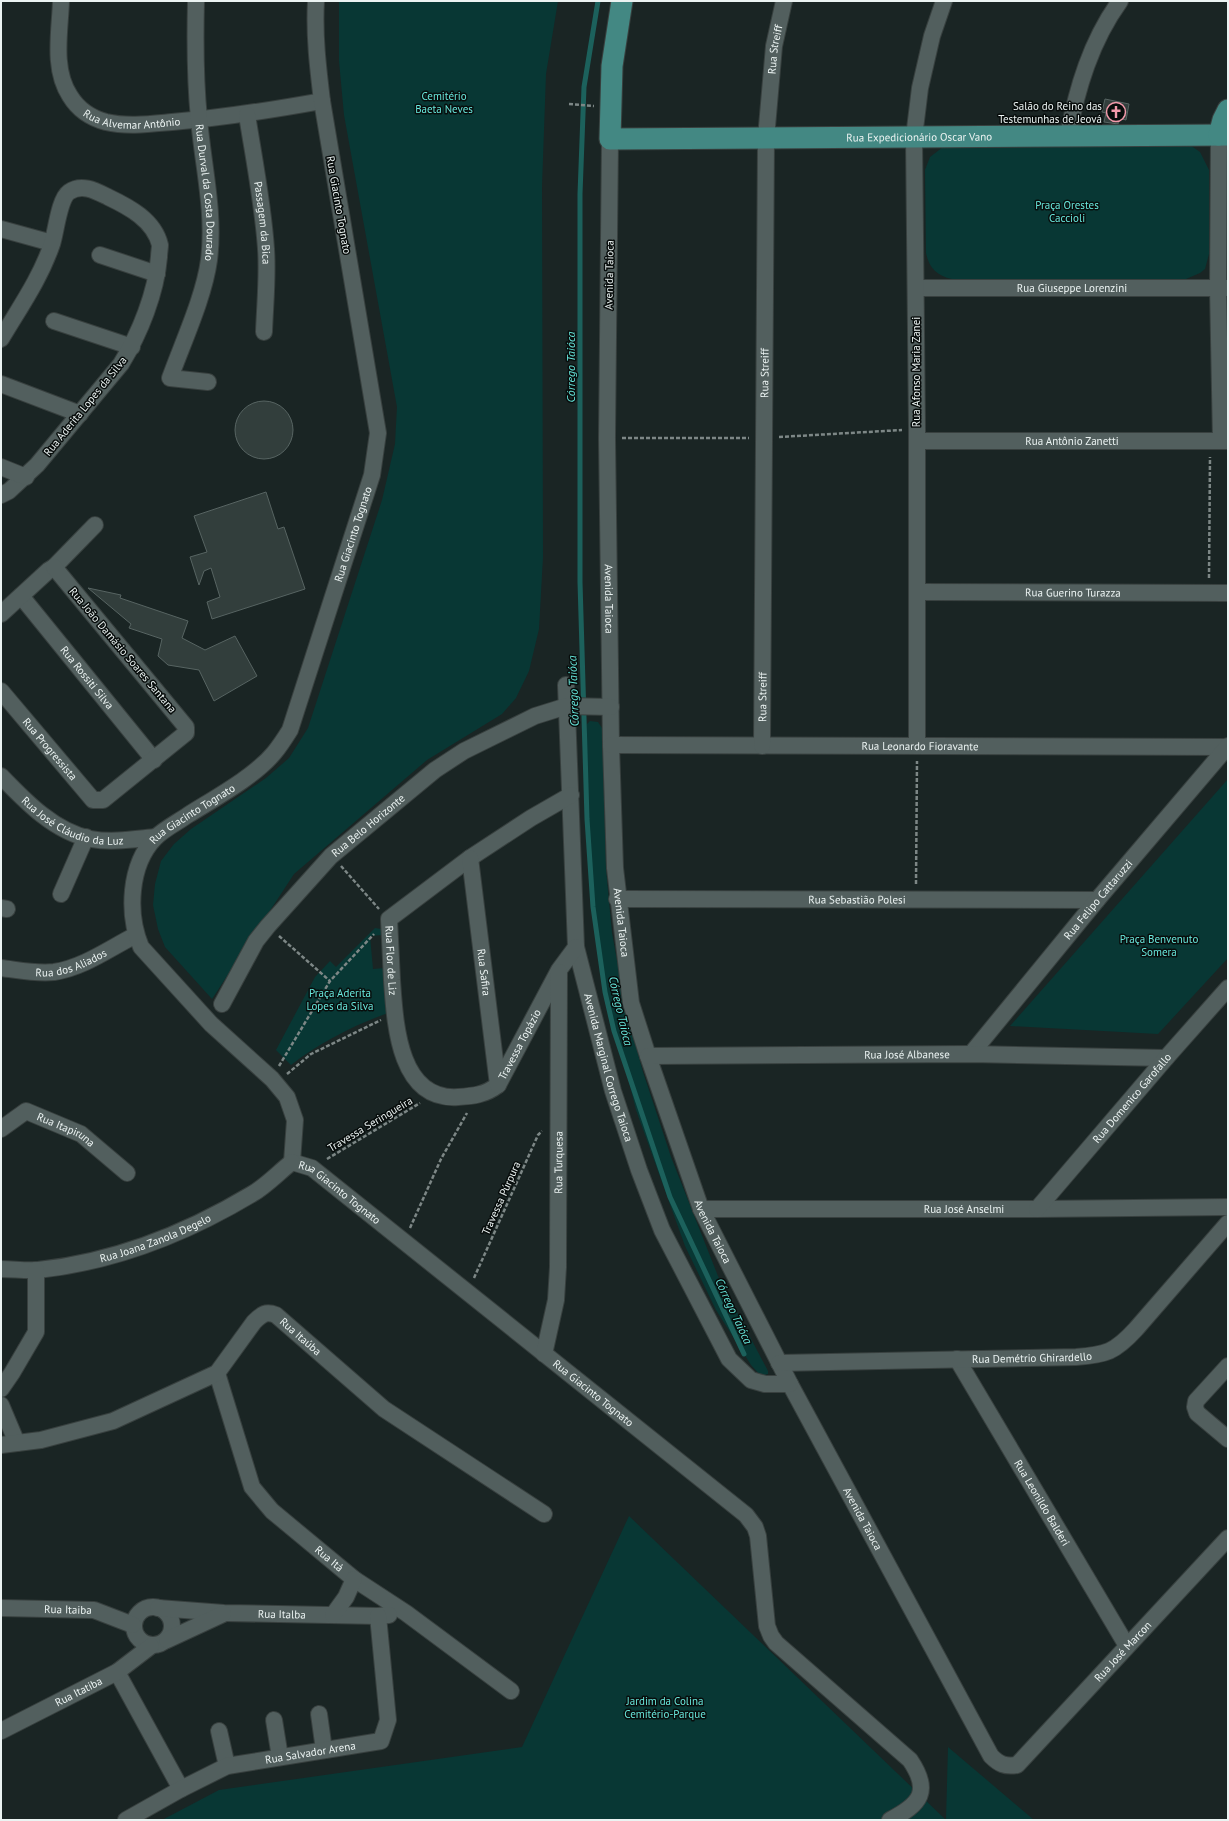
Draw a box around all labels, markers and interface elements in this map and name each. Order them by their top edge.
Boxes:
street label: Rua Streiff [765,23,786,75]
park label: Cemitério Baeta Neves [415,89,473,116]
place label: Salão do Reino das Testemunhas de Jeová [998,99,1102,126]
church icon: Salão do Reino das Testemunhas de Jeová [1105,101,1127,123]
street label: Rua Alvemar Antônio [81,106,181,132]
street label: Rua Durval da Costa Dourado [192,123,218,262]
street label: Rua Expedicionário Oscar Vano [846,130,992,144]
street label: Rua Giacinto Tognato [323,155,355,255]
street label: Passagem da Bica [251,180,274,264]
park label: Praça Orestes Caccioli [1035,198,1099,225]
street label: Avenida Taioca [601,240,617,310]
street label: Rua Giuseppe Lorenzini [1017,281,1127,295]
street label: Rua Afonso Maria Zanei [909,317,923,427]
water label: Córrego Taióca [563,331,578,402]
street label: Rua Streiff [757,348,772,398]
street label: Rua Aderita Lopes da Silva [40,353,130,459]
street label: Rua Antônio Zanetti [1025,434,1119,448]
street label: Rua Giacinto Tognato [331,485,375,584]
street label: Avenida Taioca [602,564,617,634]
street label: Rua João Damásio Soares Santana [66,584,180,716]
street label: Rua Guerino Turazza [1025,585,1121,600]
street label: Rua Rossiti Silva [57,643,117,712]
water label: Córrego Taióca [564,655,582,727]
street label: Rua Streiff [755,672,769,722]
street label: Rua Progressista [20,715,80,783]
street label: Rua Leonardo Fioravante [861,739,979,753]
street label: Rua Giacinto Tognato [146,781,238,847]
street label: Rua Belo Horizonte [329,791,408,860]
street label: Rua José Cláudio da Luz [19,793,124,848]
street label: Rua Felipo Cattaruzzi [1061,857,1135,942]
street label: Avenida Taioca [610,887,633,958]
street label: Rua Sebastião Polesi [808,892,906,907]
street label: Rua Flor de Liz [382,925,400,996]
park label: Praça Benvenuto Somera [1120,932,1198,959]
street label: Rua dos Aliados [35,945,109,980]
street label: Rua Safira [474,948,494,996]
water label: Córrego Taióca [606,975,636,1047]
park label: Praça Aderita Lopes da Silva [306,986,374,1013]
street label: Avenida Marginal Corrego Taioca [581,992,636,1143]
street label: Travessa Topázio [495,1007,544,1082]
street label: Rua José Albanese [864,1047,950,1062]
street label: Rua Domenico Garofallo [1089,1050,1174,1146]
street label: Travessa Seringueira [325,1093,415,1155]
street label: Rua Itapiruna [35,1109,98,1150]
street label: Rua Turquesa [551,1131,565,1194]
street label: Rua Giacinto Tognato [297,1157,384,1227]
street label: Travessa Púrpura [479,1159,523,1237]
street label: Avenida Taioca [691,1198,735,1266]
street label: Rua José Anselmi [924,1202,1004,1216]
street label: Rua Joana Zanola Degelo [98,1211,213,1265]
water label: Córrego Taióca [712,1276,756,1346]
street label: Rua Itaúba [277,1315,324,1358]
street label: Rua Demétrio Ghirardello [972,1349,1093,1366]
street label: Rua Giacinto Tognato [550,1356,637,1429]
street label: Rua Leonildo Balderi [1011,1457,1073,1548]
street label: Avenida Taioca [840,1485,885,1553]
street label: Rua Itá [312,1543,347,1575]
street label: Rua Itaiba [44,1602,92,1617]
street label: Rua Italba [258,1607,306,1622]
street label: Rua José Marcon [1091,1618,1154,1684]
street label: Rua Itatiba [53,1674,105,1709]
park label: Jardim da Colina Cemitério-Parque [624,1694,706,1721]
street label: Rua Salvador Arena [264,1738,357,1767]

